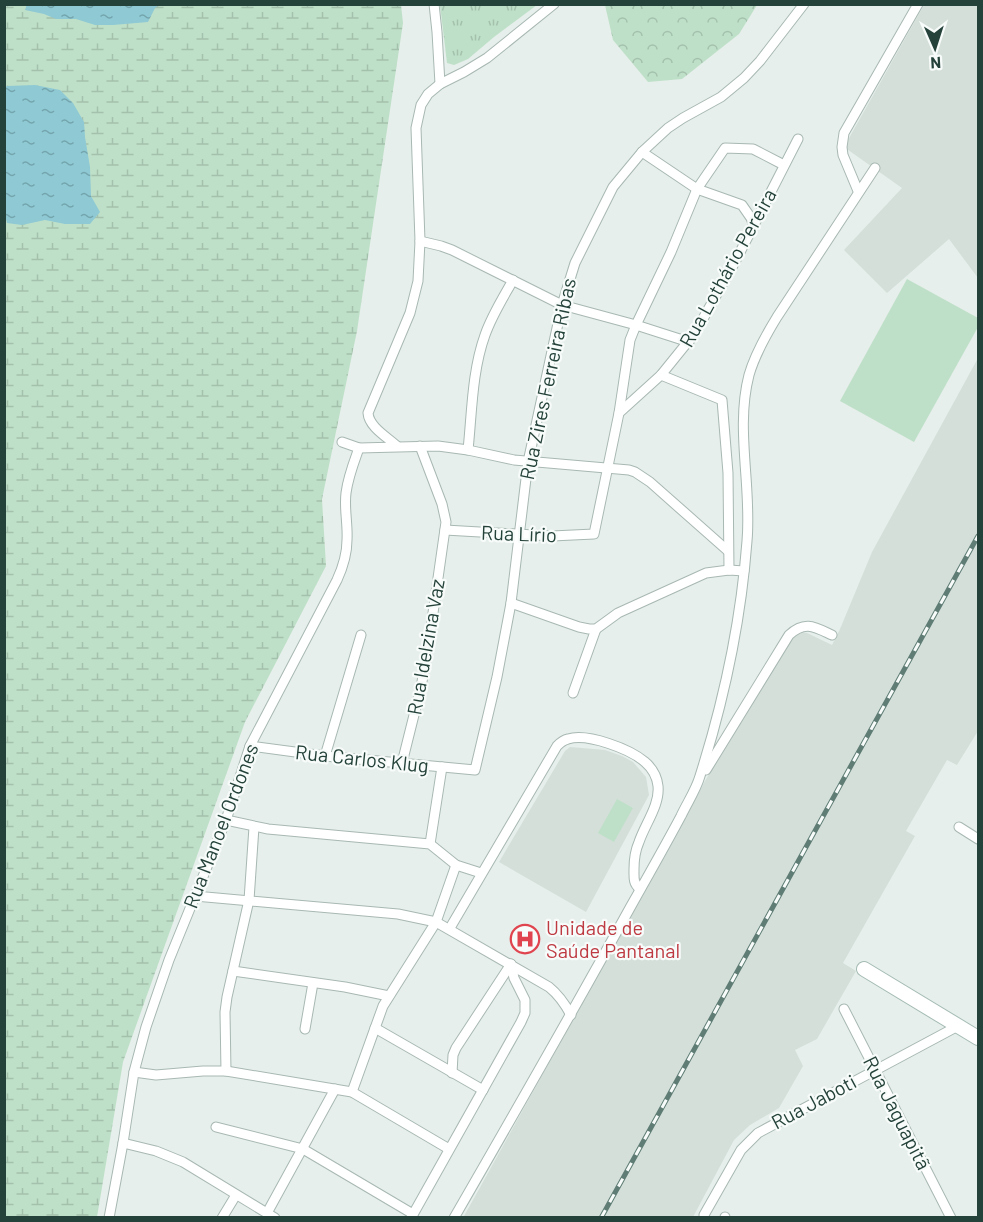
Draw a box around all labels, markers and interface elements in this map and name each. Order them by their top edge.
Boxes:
north arrow [905,18,965,78]
text: N [930,54,942,73]
street label: Rua Lothário Pereira [674,184,781,351]
street label: Rua Zires Ferreira Ribas [514,276,580,482]
street label: Rua Lírio [481,520,557,546]
street label: Rua Idelzina Vaz [401,577,449,717]
street label: Rua Carlos Klug [294,739,430,777]
street label: Rua Manoel Ordones [178,740,263,911]
place label: Unidade de Saúde Pantanal [546,915,680,962]
hospital icon: Unidade de Saúde Pantanal [509,923,541,955]
street label: Rua Jaguapitã [859,1052,937,1173]
street label: Rua Jaboti [767,1069,860,1134]

